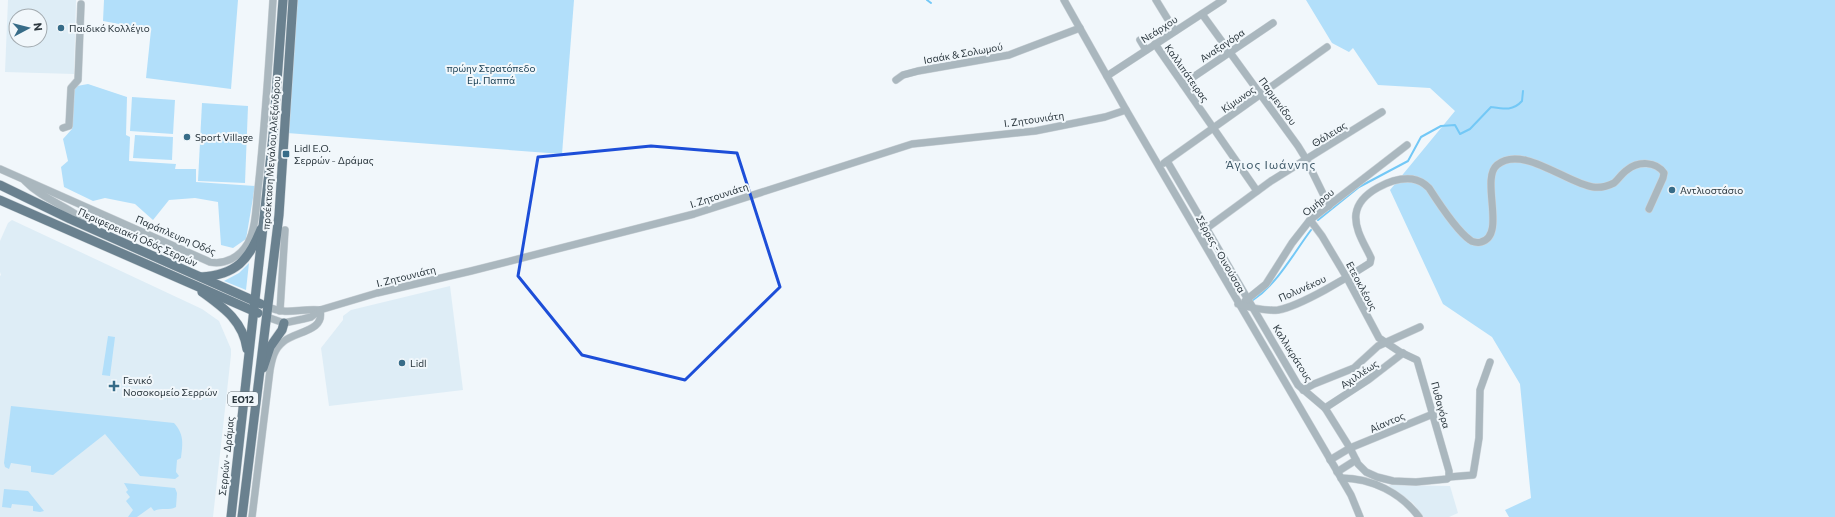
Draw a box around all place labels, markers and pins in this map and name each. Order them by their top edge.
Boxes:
place label: Παιδικό Κολλέγιο [69,22,150,34]
marker: Παιδικό Κολλέγιο [56,23,66,33]
place label: Sport Village [195,131,253,143]
marker: Sport Village [182,132,192,142]
place label: Lidl Ε.Ο. Σερρών - Δράμας [294,142,374,166]
marker: Lidl Ε.Ο. Σερρών - Δράμας [281,149,291,159]
place label: Αντλιοστάσιο [1680,184,1743,196]
marker: Αντλιοστάσιο [1667,185,1677,195]
place label: Lidl [410,357,427,369]
marker: Lidl [397,358,407,368]
place label: Γενικό Νοσοκομείο Σερρών [123,374,217,398]
marker: Γενικό Νοσοκομείο Σερρών [108,380,120,392]

